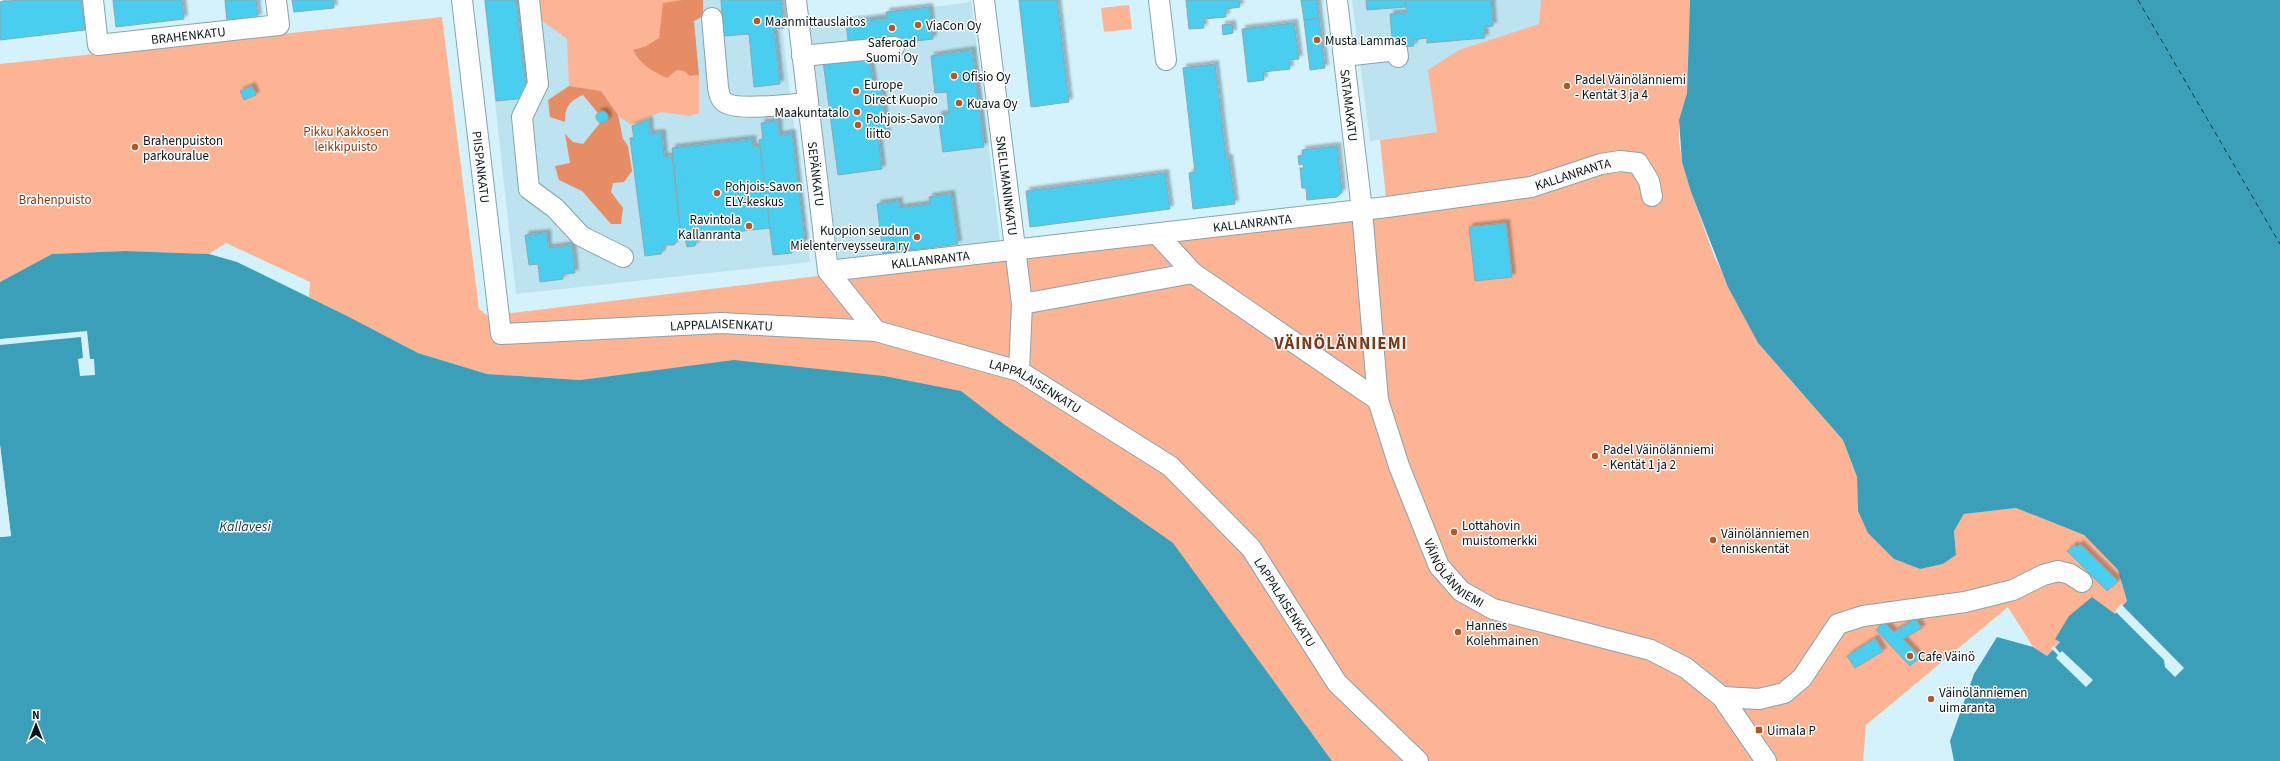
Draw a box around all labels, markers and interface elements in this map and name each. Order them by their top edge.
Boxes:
place label: Maanmittauslaitos [765,13,866,31]
marker: Maanmittauslaitos [752,16,762,26]
place label: ViaCon Oy [926,17,981,35]
marker: ViaCon Oy [913,20,923,30]
street label: BRAHENKATU [150,23,227,49]
marker: Saferoad Suomi Oy [887,23,897,33]
place label: Musta Lammas [1325,32,1407,50]
place label: Saferoad Suomi Oy [866,34,918,67]
marker: Musta Lammas [1312,35,1322,45]
place label: Ofisio Oy [962,68,1011,86]
street label: SATAMAKATU [1335,68,1362,142]
marker: Ofisio Oy [949,71,959,81]
place label: Padel Väinölänniemi - Kentät 3 ja 4 [1575,71,1686,104]
place label: Europe Direct Kuopio [864,76,938,109]
marker: Padel Väinölänniemi - Kentät 3 ja 4 [1562,81,1572,91]
marker: Europe Direct Kuopio [851,86,861,96]
place label: Kuava Oy [967,95,1018,113]
marker: Kuava Oy [954,98,964,108]
place label: Maakuntatalo [774,104,849,122]
marker: Maakuntatalo [852,107,862,117]
place label: Pohjois-Savon liitto [866,110,944,143]
marker: Pohjois-Savon liitto [853,120,863,130]
park label: Pikku Kakkosen leikkipuisto [303,123,389,156]
street label: PIISPANKATU [467,130,494,204]
place label: Brahenpuiston parkouralue [143,132,223,165]
street label: SNELLMANINKATU [991,135,1021,237]
street label: SEPÄNKATU [803,140,828,207]
marker: Brahenpuiston parkouralue [130,142,140,152]
street label: KALLANRANTA [1533,154,1613,195]
place label: Pohjois-Savon ELY-keskus [725,178,803,211]
marker: Pohjois-Savon ELY-keskus [712,188,722,198]
park label: Brahenpuisto [19,191,91,209]
street label: KALLANRANTA [1212,210,1294,237]
place label: Ravintola Kallanranta [678,211,741,244]
marker: Ravintola Kallanranta [744,221,754,231]
place label: Kuopion seudun Mielenterveysseura ry [790,222,909,255]
marker: Kuopion seudun Mielenterveysseura ry [912,232,922,242]
street label: KALLANRANTA [890,247,972,274]
street label: LAPPALAISENKATU [670,315,773,336]
district label: VÄINÖLÄNNIEMI [1273,332,1408,356]
street label: LAPPALAISENKATU [987,355,1084,418]
place label: Padel Väinölänniemi - Kentät 1 ja 2 [1603,441,1714,474]
marker: Padel Väinölänniemi - Kentät 1 ja 2 [1590,451,1600,461]
water label: Kallavesi [219,517,271,537]
place label: Lottahovin muistomerkki [1462,517,1537,550]
place label: Väinölänniemen tenniskentät [1721,525,1809,558]
marker: Lottahovin muistomerkki [1449,527,1459,537]
marker: Väinölänniemen tenniskentät [1708,535,1718,545]
street label: VÄINÖLÄNNIEMI [1419,536,1487,612]
street label: LAPPALAISENKATU [1249,554,1320,651]
place label: Hannes Kolehmainen [1466,617,1539,650]
marker: Hannes Kolehmainen [1453,627,1463,637]
place label: Cafe Väinö [1918,648,1975,666]
marker: Cafe Väinö [1905,651,1915,661]
place label: Väinölänniemen uimaranta [1939,684,2027,717]
marker: Väinölänniemen uimaranta [1926,694,1936,704]
north arrow [16,705,56,745]
text: N [32,708,40,723]
place label: Uimala P [1767,722,1816,740]
marker: Uimala P [1754,725,1764,735]

